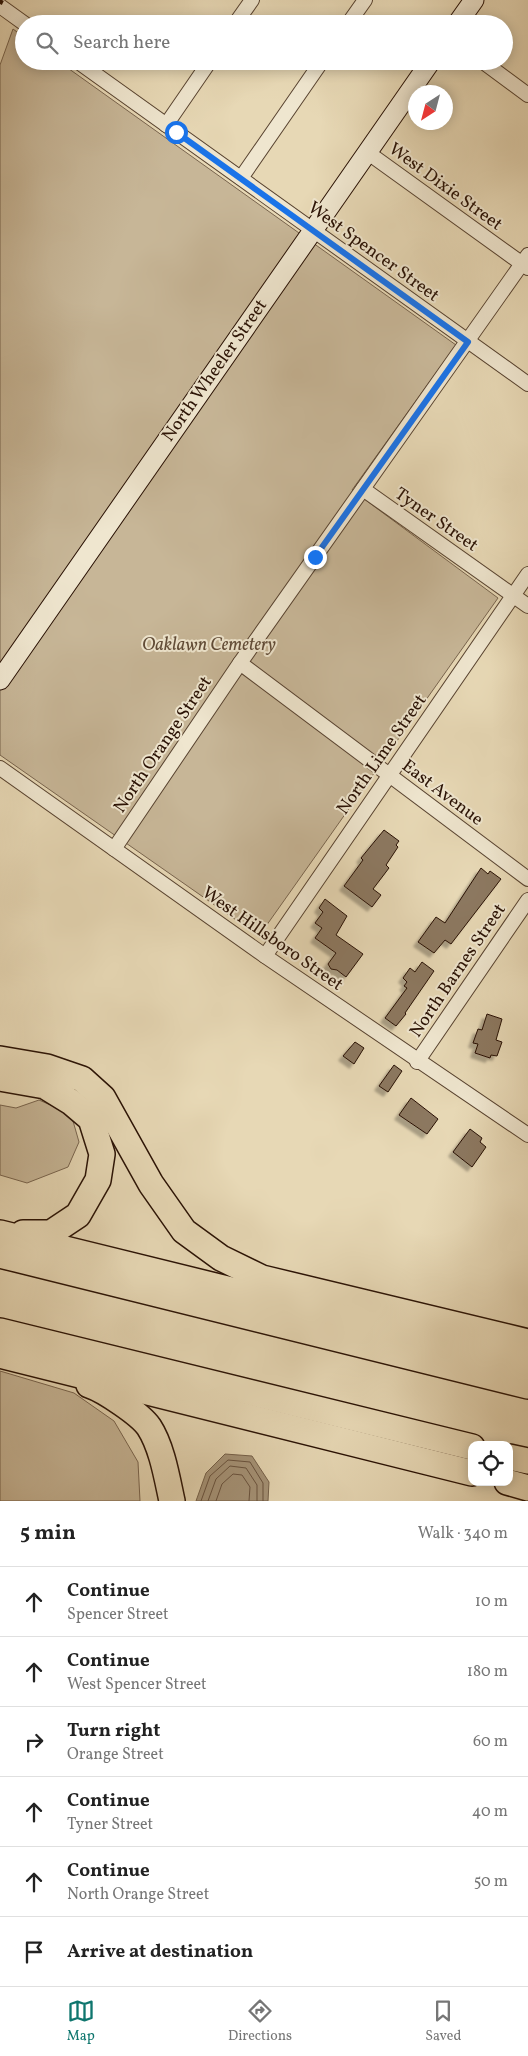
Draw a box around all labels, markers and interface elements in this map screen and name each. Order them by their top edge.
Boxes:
search box [15,15,513,70]
icon: search [33,29,61,57]
text: Search here [73,30,170,56]
north arrow [408,85,453,130]
route start [165,121,188,144]
street label: West Dixie Street [383,137,507,237]
street label: West Spencer Street [302,196,444,309]
street label: North Wheeler Street [157,295,274,447]
street label: Tyner Street [389,482,483,558]
route end [304,546,327,569]
park label: Oaklawn Cemetery [142,633,276,658]
street label: North Orange Street [108,672,218,818]
street label: North Lime Street [331,690,433,820]
street label: East Avenue [396,754,488,832]
street label: West Hillsboro Street [196,881,348,998]
street label: North Barnes Street [404,899,512,1043]
map controls [468,1441,513,1486]
button: locate [468,1441,513,1486]
text: 5 min [20,1519,76,1548]
text: Walk · 340 m [418,1523,508,1545]
text: Continue [67,1578,150,1604]
icon: ahead [20,1588,48,1616]
text: 10 m [475,1591,508,1613]
text: Spencer Street [67,1604,169,1626]
text: Continue [67,1648,150,1674]
icon: ahead [20,1658,48,1686]
text: 180 m [467,1661,508,1683]
text: West Spencer Street [67,1674,207,1696]
text: Turn right [67,1718,160,1744]
icon: right [20,1728,48,1756]
text: 60 m [473,1731,508,1753]
text: Orange Street [67,1744,164,1766]
text: Continue [67,1788,150,1814]
icon: ahead [20,1798,48,1826]
text: 40 m [472,1801,508,1823]
text: Tyner Street [67,1814,153,1836]
text: Continue [67,1858,150,1884]
icon: ahead [20,1868,48,1896]
text: 50 m [474,1871,508,1893]
text: North Orange Street [67,1884,209,1906]
icon: arrive [20,1938,48,1966]
text: Arrive at destination [67,1939,253,1965]
tab: Map [67,1997,95,2046]
tab: Directions [228,1997,292,2046]
tab: Saved [425,1997,461,2046]

